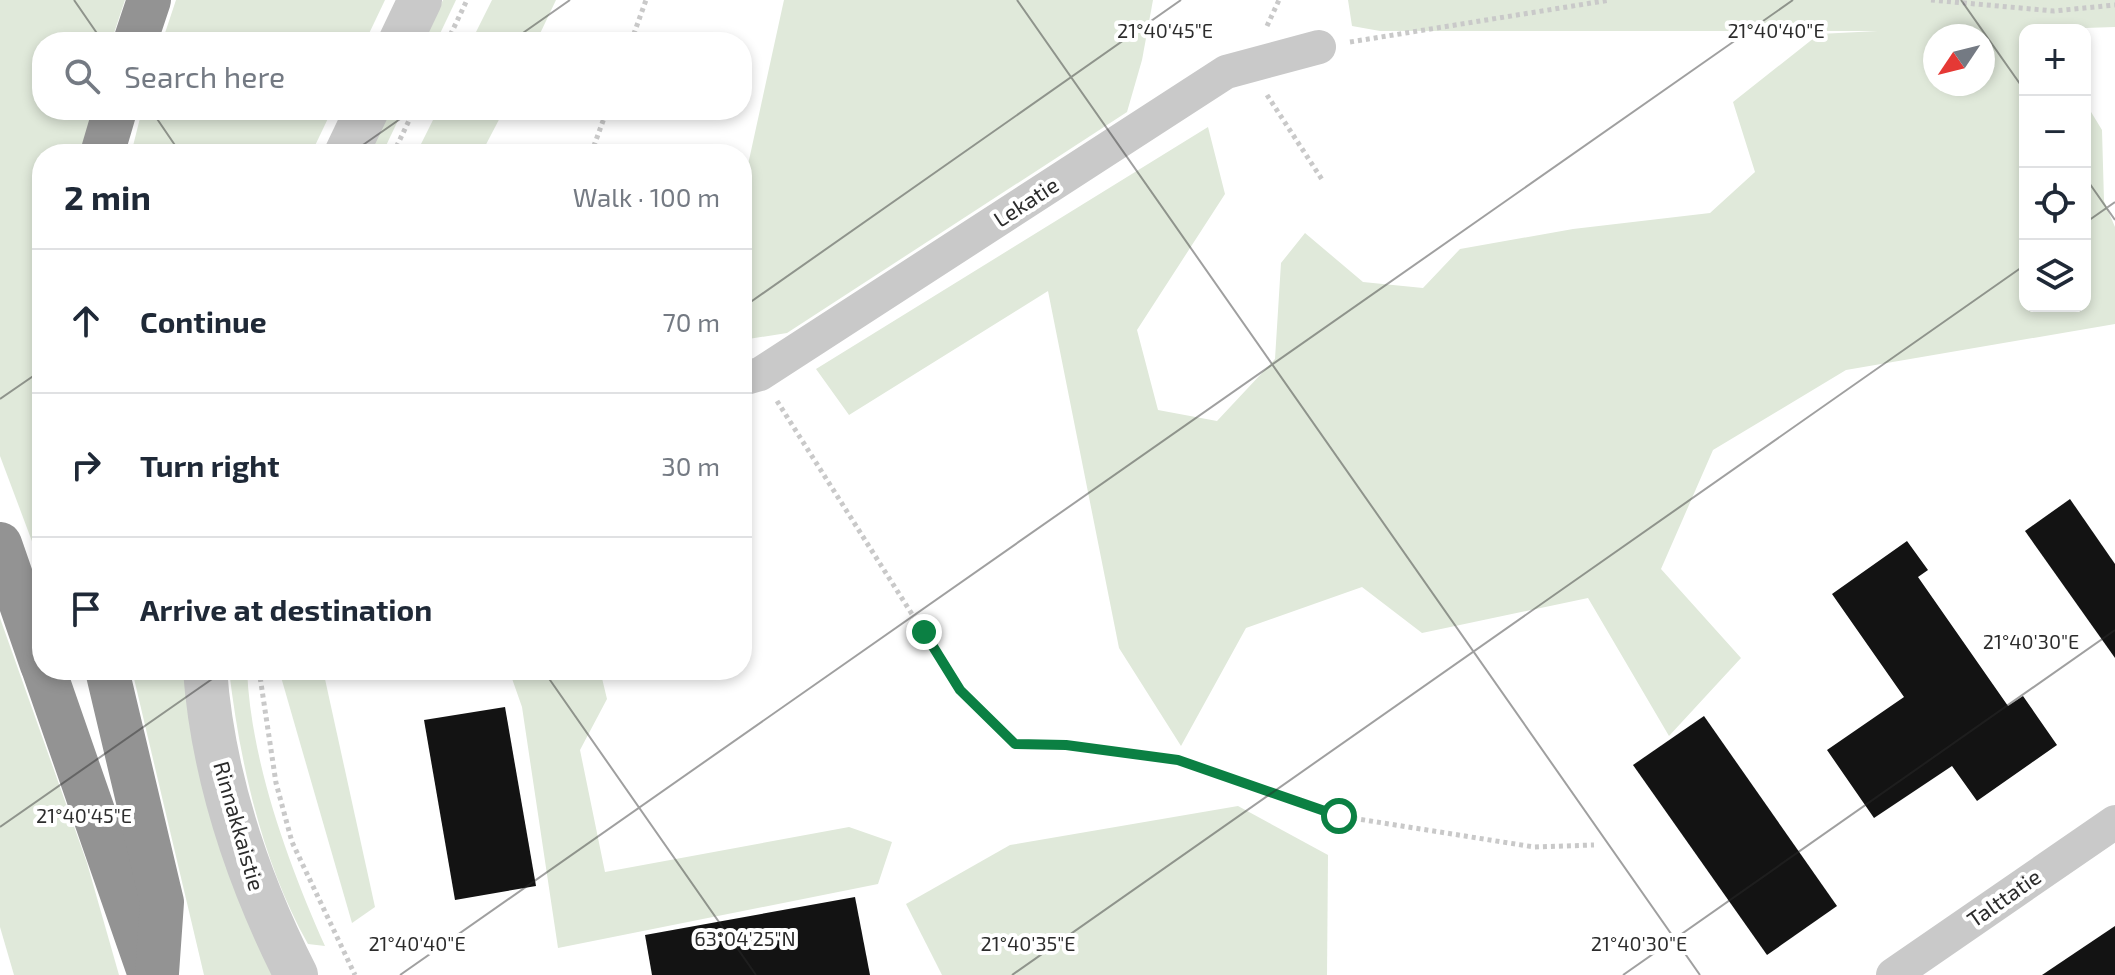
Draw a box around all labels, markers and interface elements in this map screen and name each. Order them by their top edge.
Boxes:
text: 21°40'45"E [1117,18,1213,42]
text: 21°40'40"E [1727,18,1825,42]
north arrow [1923,24,1995,96]
map controls [2019,24,2091,312]
button: + [2019,24,2091,96]
search box [32,32,752,120]
icon: search [60,54,104,98]
text: Search here [124,58,285,94]
button: − [2019,96,2091,168]
button: locate [2019,168,2091,240]
street label: Lekatie [988,171,1063,232]
text: 2 min [64,176,151,217]
text: Walk · 100 m [573,181,720,212]
button: layers [2019,240,2091,312]
icon: ahead [64,299,108,343]
text: Continue [140,303,267,339]
text: 70 m [662,306,720,337]
icon: right [64,443,108,487]
text: Turn right [140,447,280,483]
text: 30 m [661,450,720,481]
icon: arrive [64,587,108,631]
text: Arrive at destination [140,591,432,627]
route end [906,614,942,650]
text: 21°40'30"E [1983,629,2079,653]
street label: Rinnakkaistie [209,758,271,893]
route start [1321,798,1357,834]
text: 21°40'45"E [36,803,132,827]
street label: Talttatie [1962,863,2045,932]
text: 63°04'25"N [694,926,796,950]
text: 21°40'40"E [368,931,466,955]
text: 21°40'35"E [980,931,1076,955]
text: 21°40'30"E [1591,931,1687,955]

